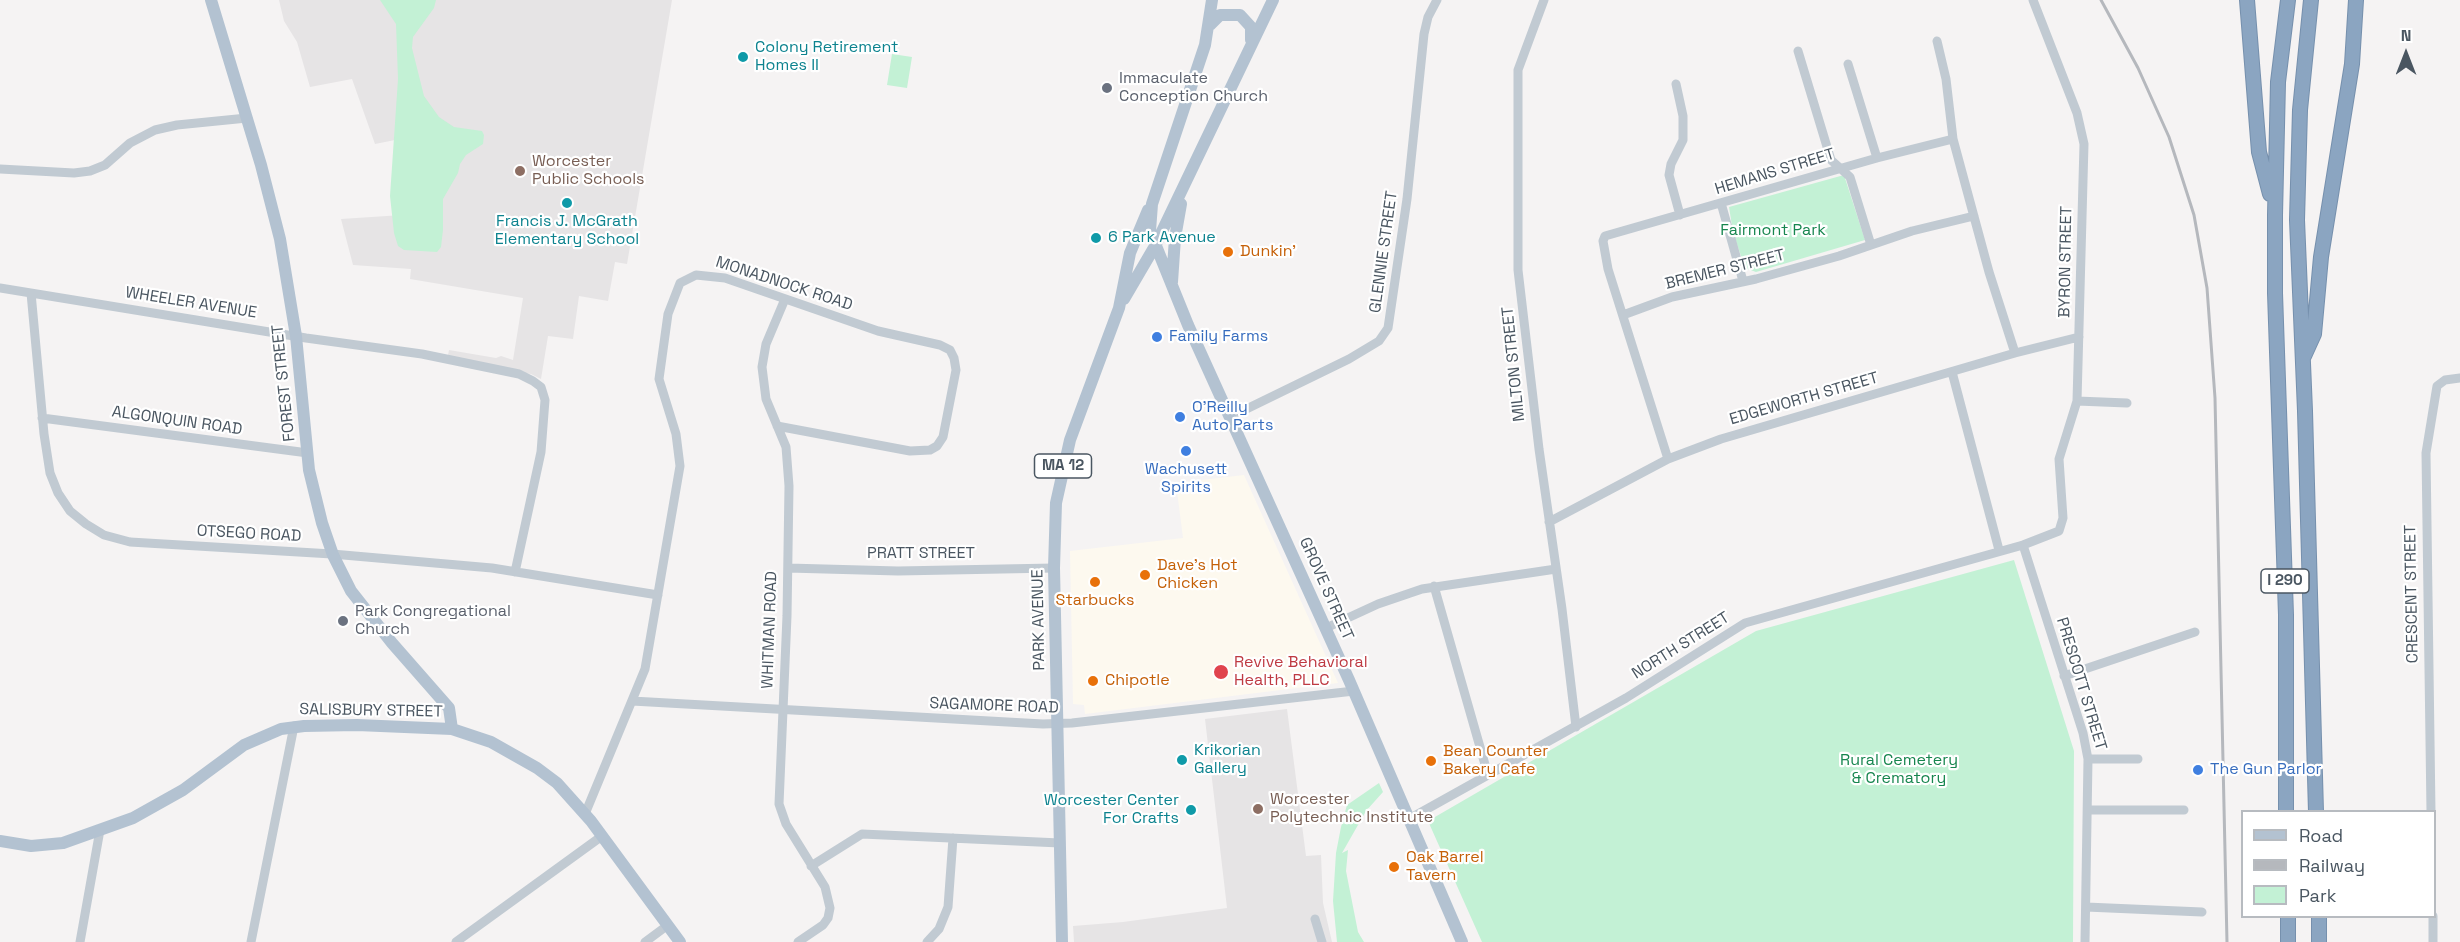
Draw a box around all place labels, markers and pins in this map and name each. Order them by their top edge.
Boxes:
place label: Colony Retirement Homes II [755,38,898,76]
marker: Colony Retirement Homes II [736,50,750,64]
place label: Immaculate Conception Church [1119,69,1268,107]
marker: Immaculate Conception Church [1100,81,1114,95]
place label: Worcester Public Schools [532,152,645,190]
marker: Worcester Public Schools [513,164,527,178]
marker: Francis J. McGrath Elementary School [560,196,574,210]
place label: Francis J. McGrath Elementary School [495,212,639,250]
place label: 6 Park Avenue [1108,228,1216,248]
marker: 6 Park Avenue [1089,231,1103,245]
place label: Dunkin' [1240,242,1296,262]
marker: Dunkin' [1221,245,1235,259]
place label: Family Farms [1169,327,1268,347]
marker: Family Farms [1150,330,1164,344]
place label: O'Reilly Auto Parts [1192,398,1273,436]
marker: O'Reilly Auto Parts [1173,410,1187,424]
marker: Wachusett Spirits [1179,444,1193,458]
place label: Wachusett Spirits [1145,460,1227,498]
place label: Dave's Hot Chicken [1157,556,1238,594]
marker: Dave's Hot Chicken [1138,568,1152,582]
marker: Starbucks [1088,575,1102,589]
place label: Starbucks [1056,591,1134,611]
place label: Park Congregational Church [355,602,511,640]
marker: Park Congregational Church [336,614,350,628]
place label: Revive Behavioral Health, PLLC [1234,653,1368,691]
marker: Revive Behavioral Health, PLLC [1212,663,1230,681]
place label: Chipotle [1105,671,1170,691]
marker: Chipotle [1086,674,1100,688]
place label: Krikorian Gallery [1194,741,1261,779]
place label: Bean Counter Bakery Cafe [1443,742,1548,780]
marker: Krikorian Gallery [1175,753,1189,767]
marker: Bean Counter Bakery Cafe [1424,754,1438,768]
place label: The Gun Parlor [2210,760,2322,780]
marker: The Gun Parlor [2191,763,2205,777]
place label: Worcester Polytechnic Institute [1270,790,1433,828]
place label: Worcester Center For Crafts [1044,791,1179,829]
marker: Worcester Polytechnic Institute [1251,802,1265,816]
marker: Worcester Center For Crafts [1184,803,1198,817]
place label: Oak Barrel Tavern [1406,848,1484,886]
marker: Oak Barrel Tavern [1387,860,1401,874]

